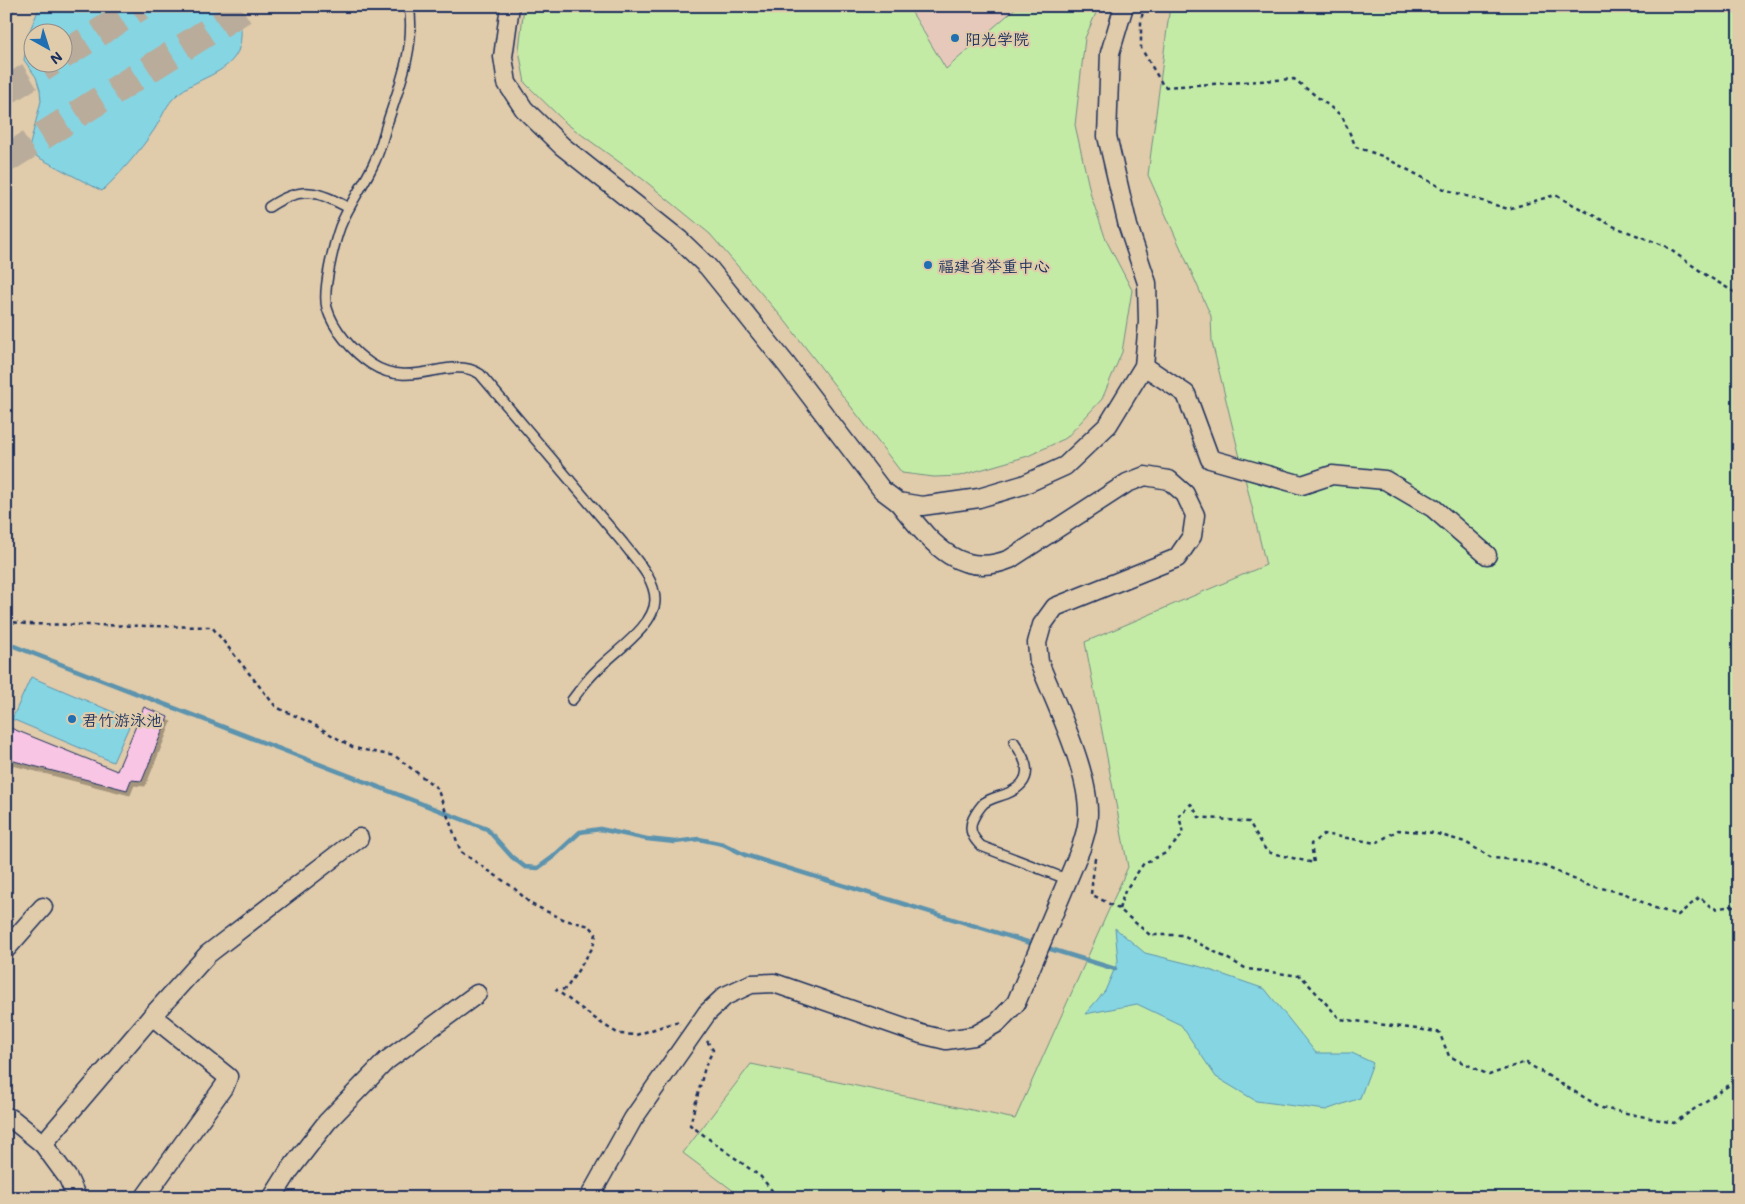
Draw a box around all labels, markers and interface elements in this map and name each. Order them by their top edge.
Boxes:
north arrow [22,22,72,72]
place label: 阳光学院 [965,28,1029,49]
marker: 阳光学院 [949,32,961,44]
text: N [46,48,67,69]
place label: 福建省举重中心 [938,255,1050,276]
marker: 福建省举重中心 [922,259,934,271]
place label: 君竹游泳池 [82,709,162,730]
marker: 君竹游泳池 [66,713,78,725]

